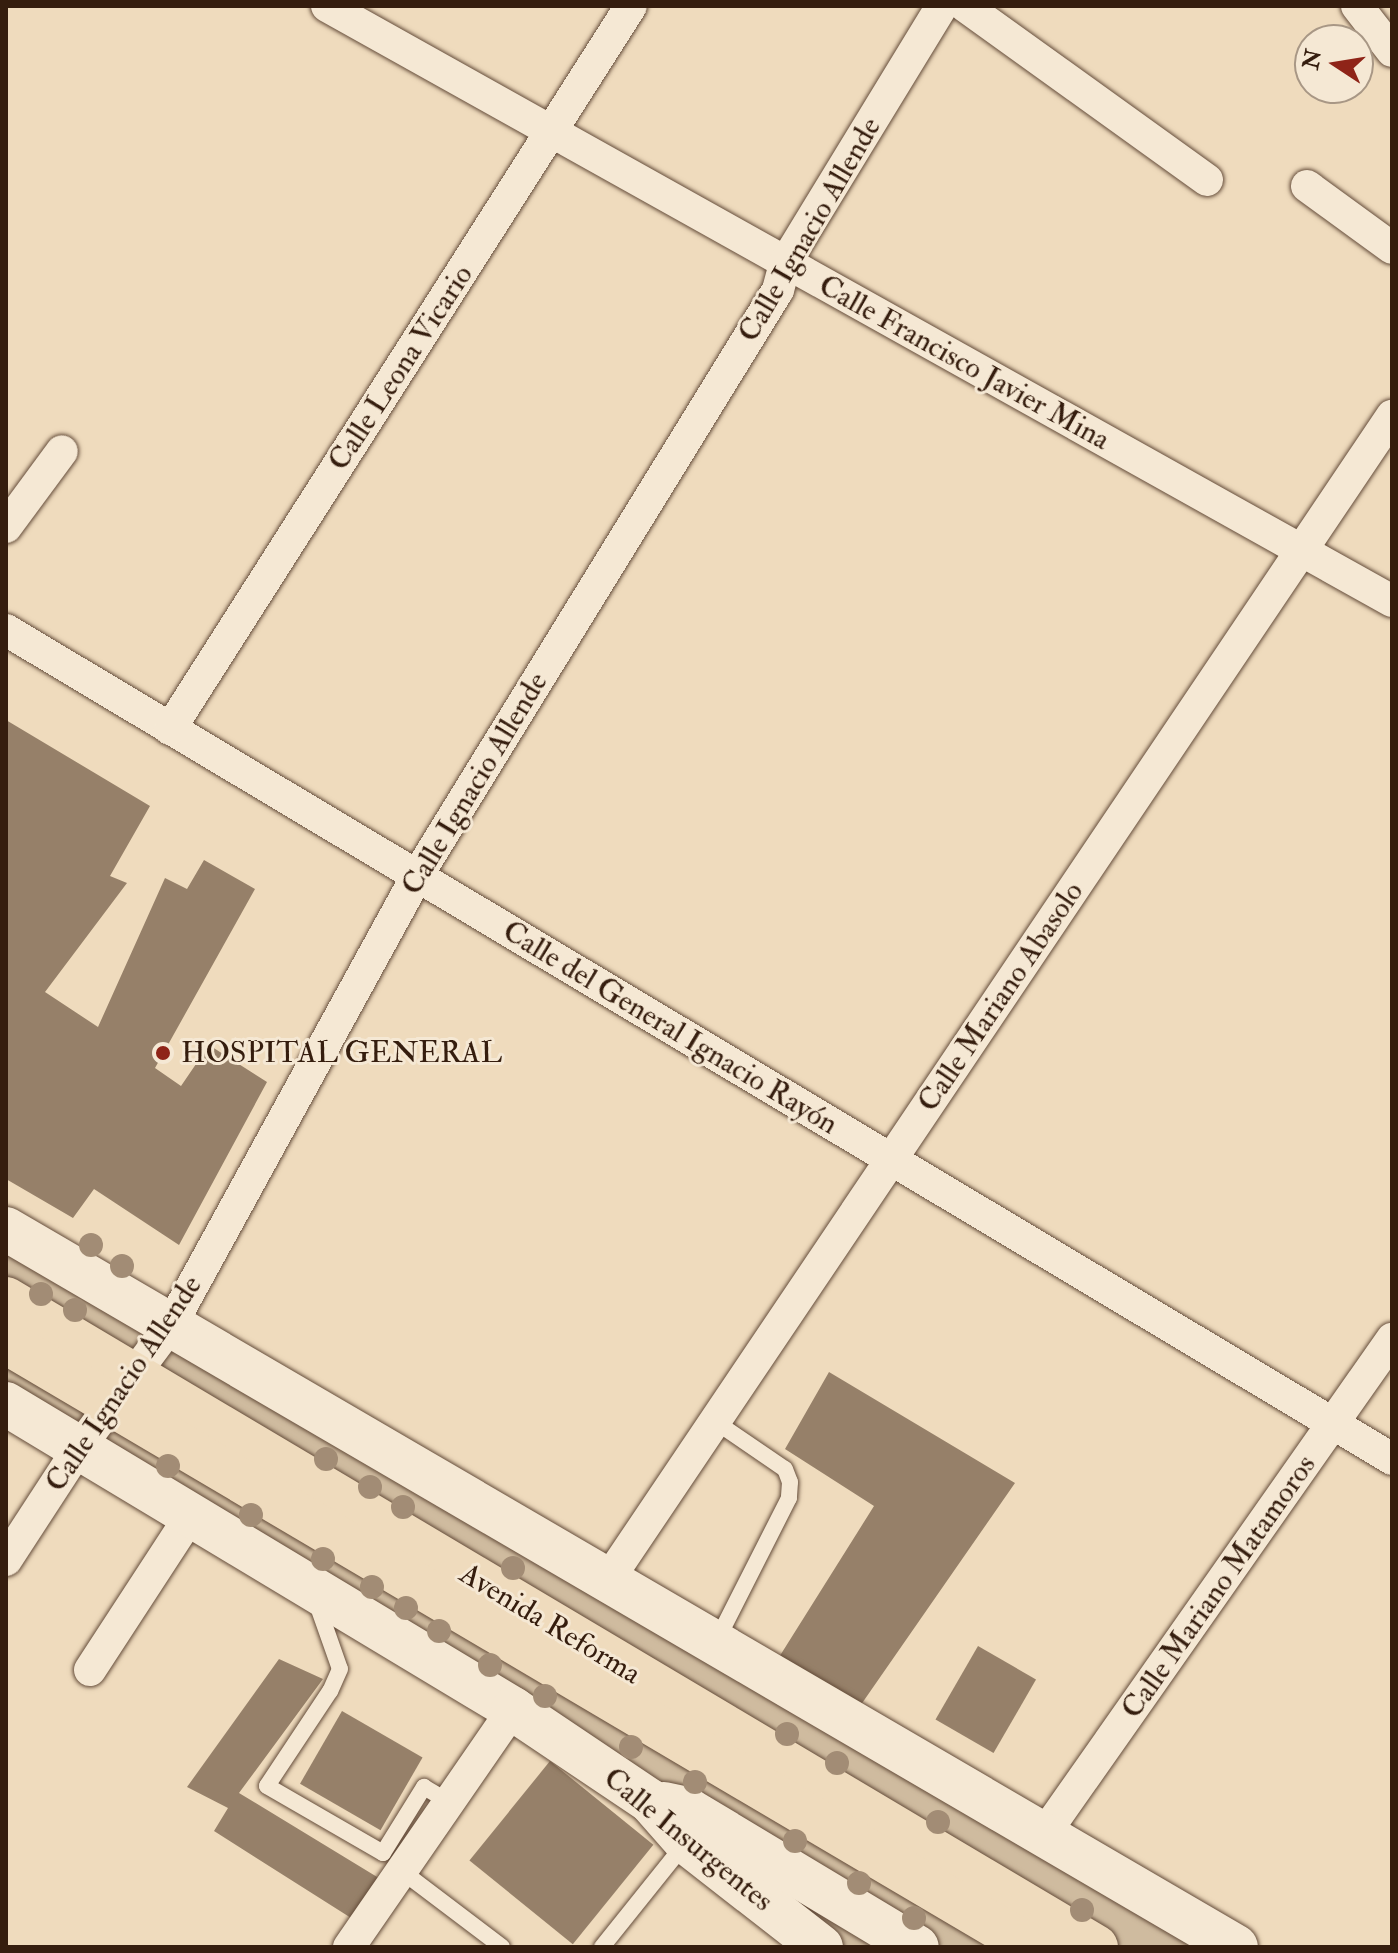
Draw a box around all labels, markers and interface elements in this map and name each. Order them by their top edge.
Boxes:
north arrow [1294,24,1374,104]
text: N [1297,47,1328,72]
street label: Calle Ignacio Allende [731,111,889,349]
street label: Calle Leona Vicario [321,258,481,478]
street label: Calle Francisco Javier Mina [812,268,1116,458]
street label: Calle Ignacio Allende [394,666,556,902]
street label: Calle Mariano Abasolo [911,875,1091,1119]
street label: Calle del General Ignacio Rayón [496,914,844,1142]
place label: HOSPITAL GENERAL [181,1035,502,1071]
marker: HOSPITAL GENERAL [152,1042,174,1064]
street label: Calle Ignacio Allende [38,1269,210,1499]
street label: Calle Mariano Matamoros [1114,1448,1324,1726]
street label: Avenida Reforma [453,1556,647,1692]
street label: Calle Insurgentes [596,1761,780,1919]

